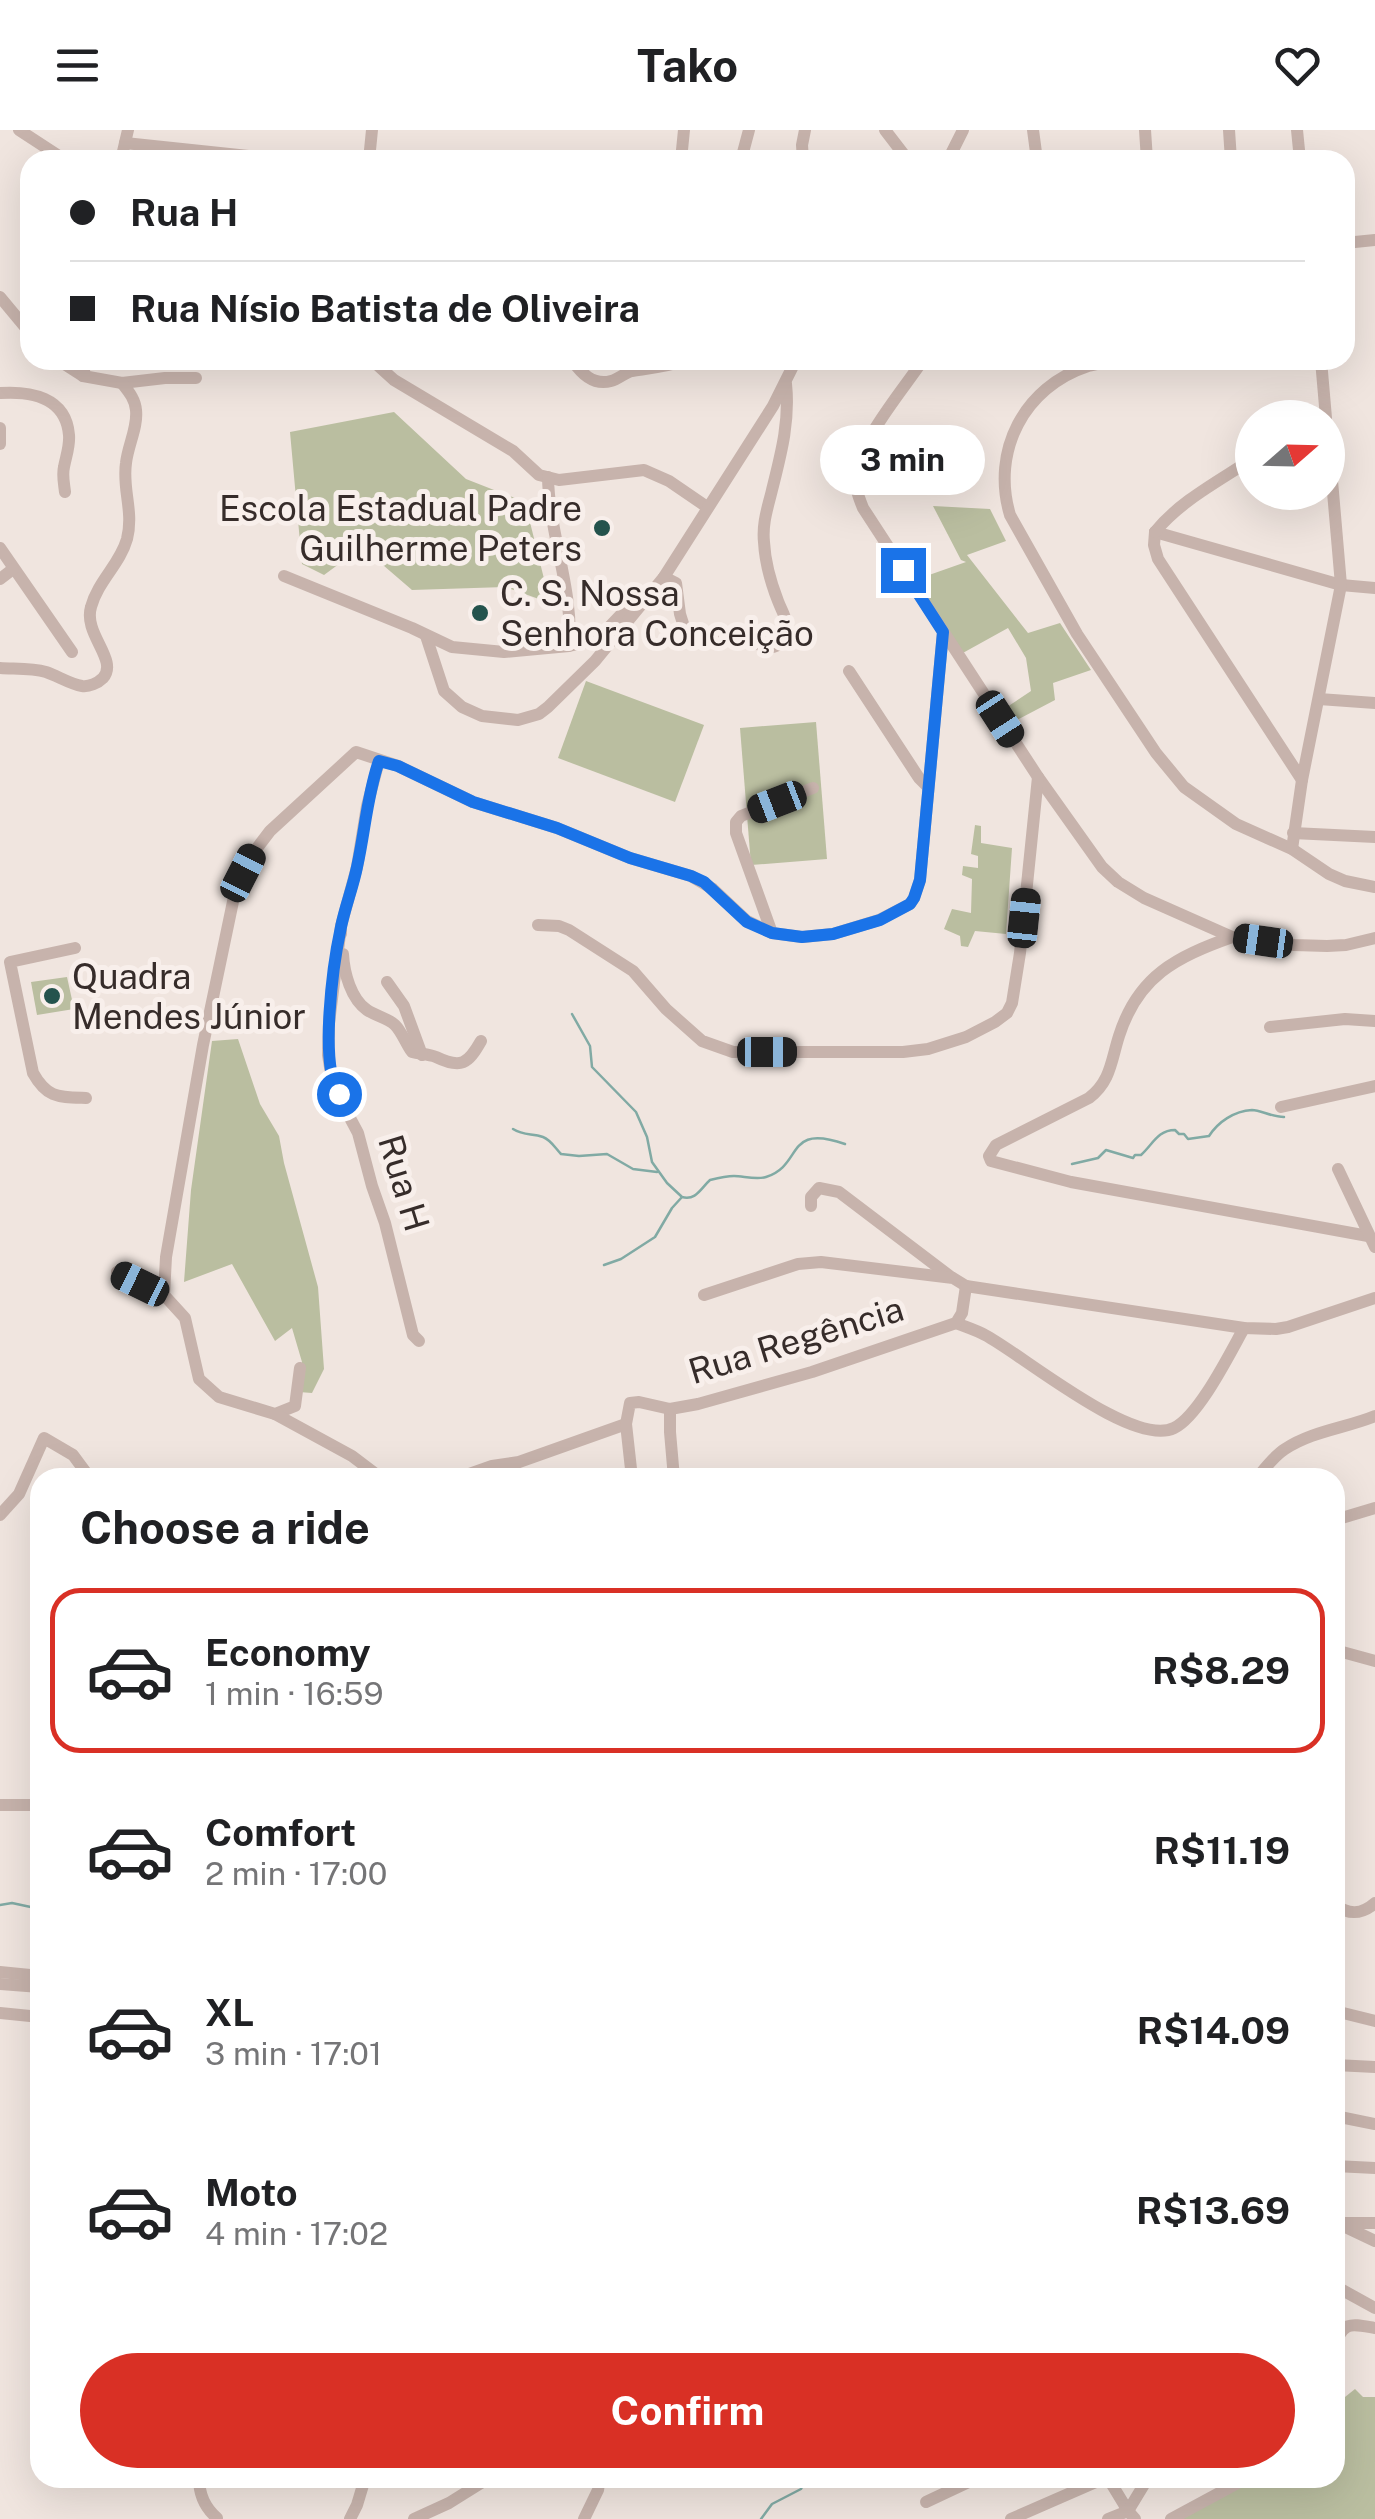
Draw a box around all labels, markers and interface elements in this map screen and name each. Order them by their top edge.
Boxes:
icon: menu [50,38,105,93]
icon: heart [1270,38,1325,93]
text: Tako [637,39,738,92]
text: Rua H [130,190,238,235]
text: Rua Nísio Batista de Oliveira [130,286,640,331]
north arrow [1235,400,1345,510]
map controls [1235,400,1345,510]
callout: 3 min [820,425,986,495]
text: 3 min [860,441,945,478]
place label: Escola Estadual Padre Guilherme Peters [219,488,582,569]
marker: Escola Estadual Padre Guilherme Peters [591,517,613,539]
route end [881,548,926,593]
place label: C. S. Nossa Senhora Conceição [500,573,814,654]
marker: C. S. Nossa Senhora Conceição [469,602,491,624]
car [971,686,1029,752]
car [744,777,810,827]
car [216,839,270,907]
car [1006,887,1042,949]
car [1231,922,1295,960]
place label: Quadra Mendes Júnior [72,956,306,1037]
marker: Quadra Mendes Júnior [41,985,63,1007]
car [737,1037,797,1067]
route start [317,1072,362,1117]
street label: Rua H [370,1130,438,1236]
car [106,1257,174,1311]
street label: Rua Regência [684,1288,908,1392]
text: Choose a ride [80,1501,370,1554]
icon: car [85,1626,175,1716]
text: Economy [205,1630,371,1675]
text: R$8.29 [1152,1648,1290,1693]
text: 1 min · 16:59 [205,1675,383,1712]
icon: car [85,1806,175,1896]
text: Comfort [205,1810,356,1855]
text: R$11.19 [1154,1828,1290,1873]
text: 2 min · 17:00 [205,1855,387,1892]
icon: car [85,1986,175,2076]
text: XL [205,1990,254,2035]
text: R$14.09 [1137,2008,1290,2053]
text: 3 min · 17:01 [205,2035,382,2072]
icon: car [85,2166,175,2256]
text: Moto [205,2170,298,2215]
text: R$13.69 [1136,2188,1290,2233]
text: 4 min · 17:02 [205,2215,388,2252]
button: Confirm [80,2353,1295,2468]

